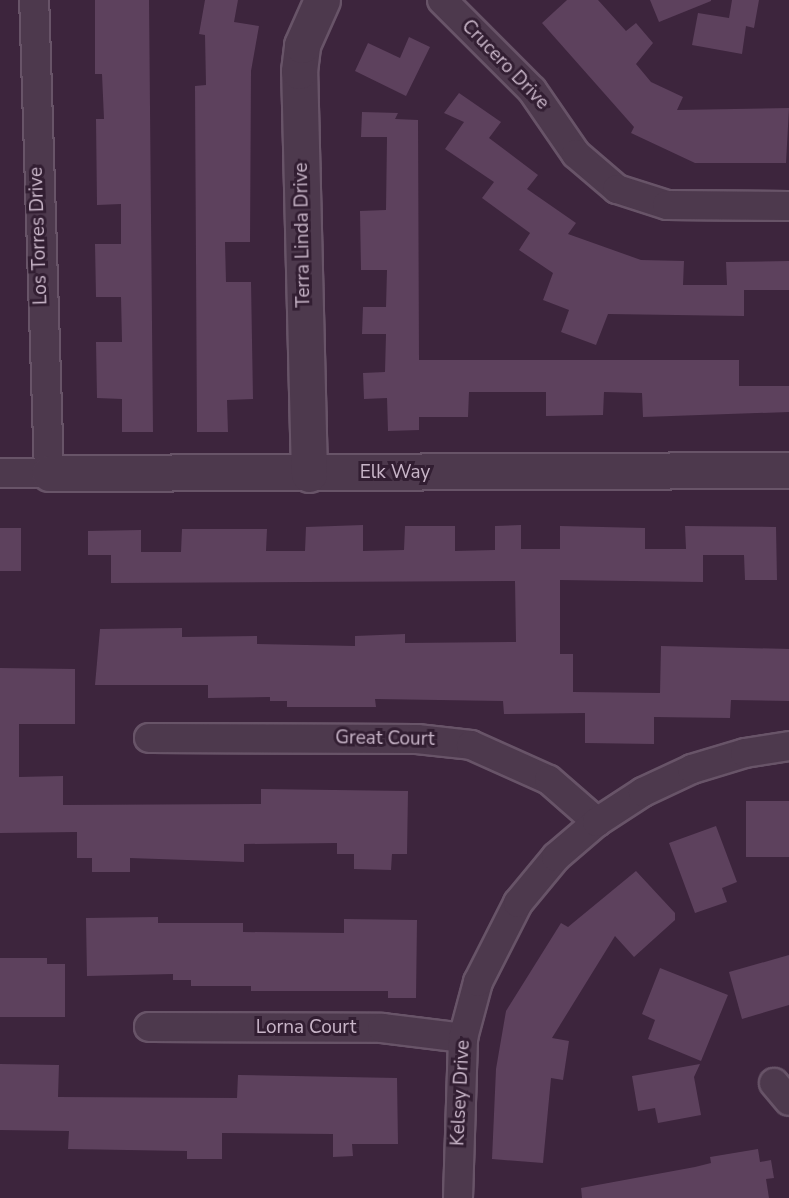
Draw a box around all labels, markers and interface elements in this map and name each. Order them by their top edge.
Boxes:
street label: Crucero Drive [456,15,554,115]
street label: Terra Linda Drive [290,162,316,308]
street label: Los Torres Drive [25,167,53,305]
street label: Elk Way [360,462,430,484]
street label: Great Court [335,727,435,751]
street label: Lorna Court [256,1017,356,1039]
street label: Kelsey Drive [447,1039,475,1147]

